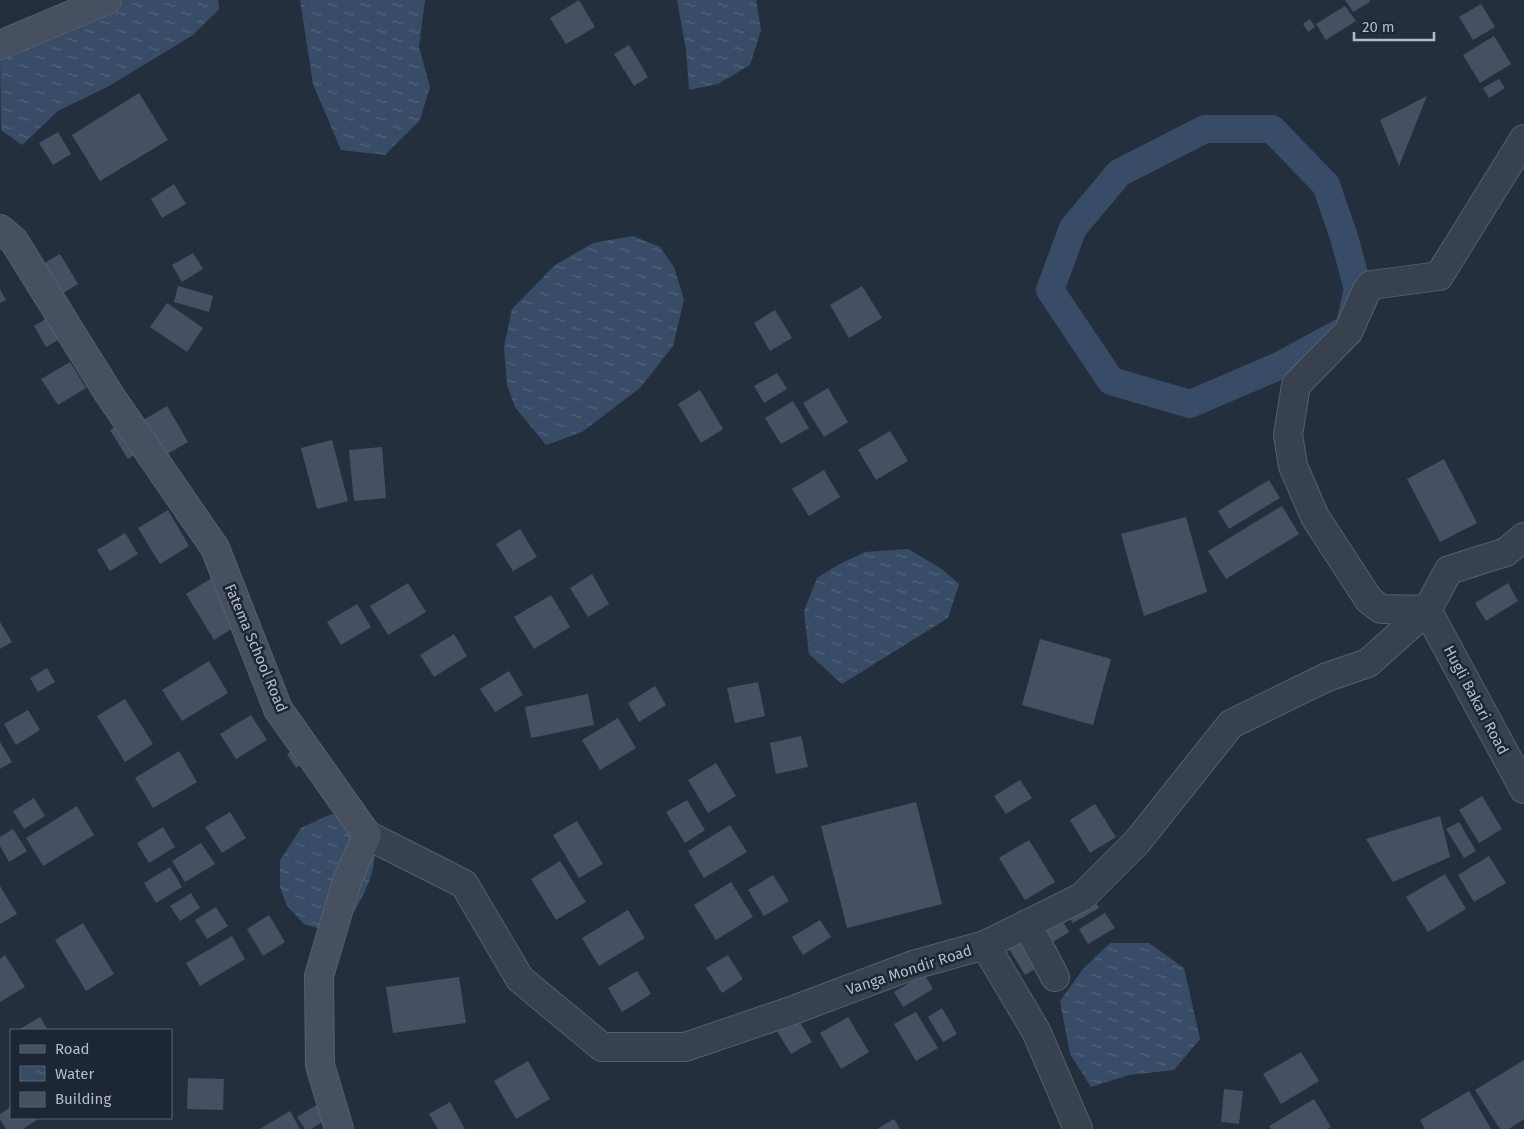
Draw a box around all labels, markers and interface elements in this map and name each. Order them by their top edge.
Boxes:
scale bar [1354,10,1434,42]
text: 20 m [1362,18,1395,36]
street label: Fatema School Road [221,581,291,715]
street label: Hugli Bakari Road [1440,642,1512,758]
street label: Vanga Mondir Road [844,941,974,999]
legend [10,1029,172,1119]
text: Road [55,1040,90,1058]
text: Water [55,1065,94,1083]
text: Building [55,1090,111,1108]

